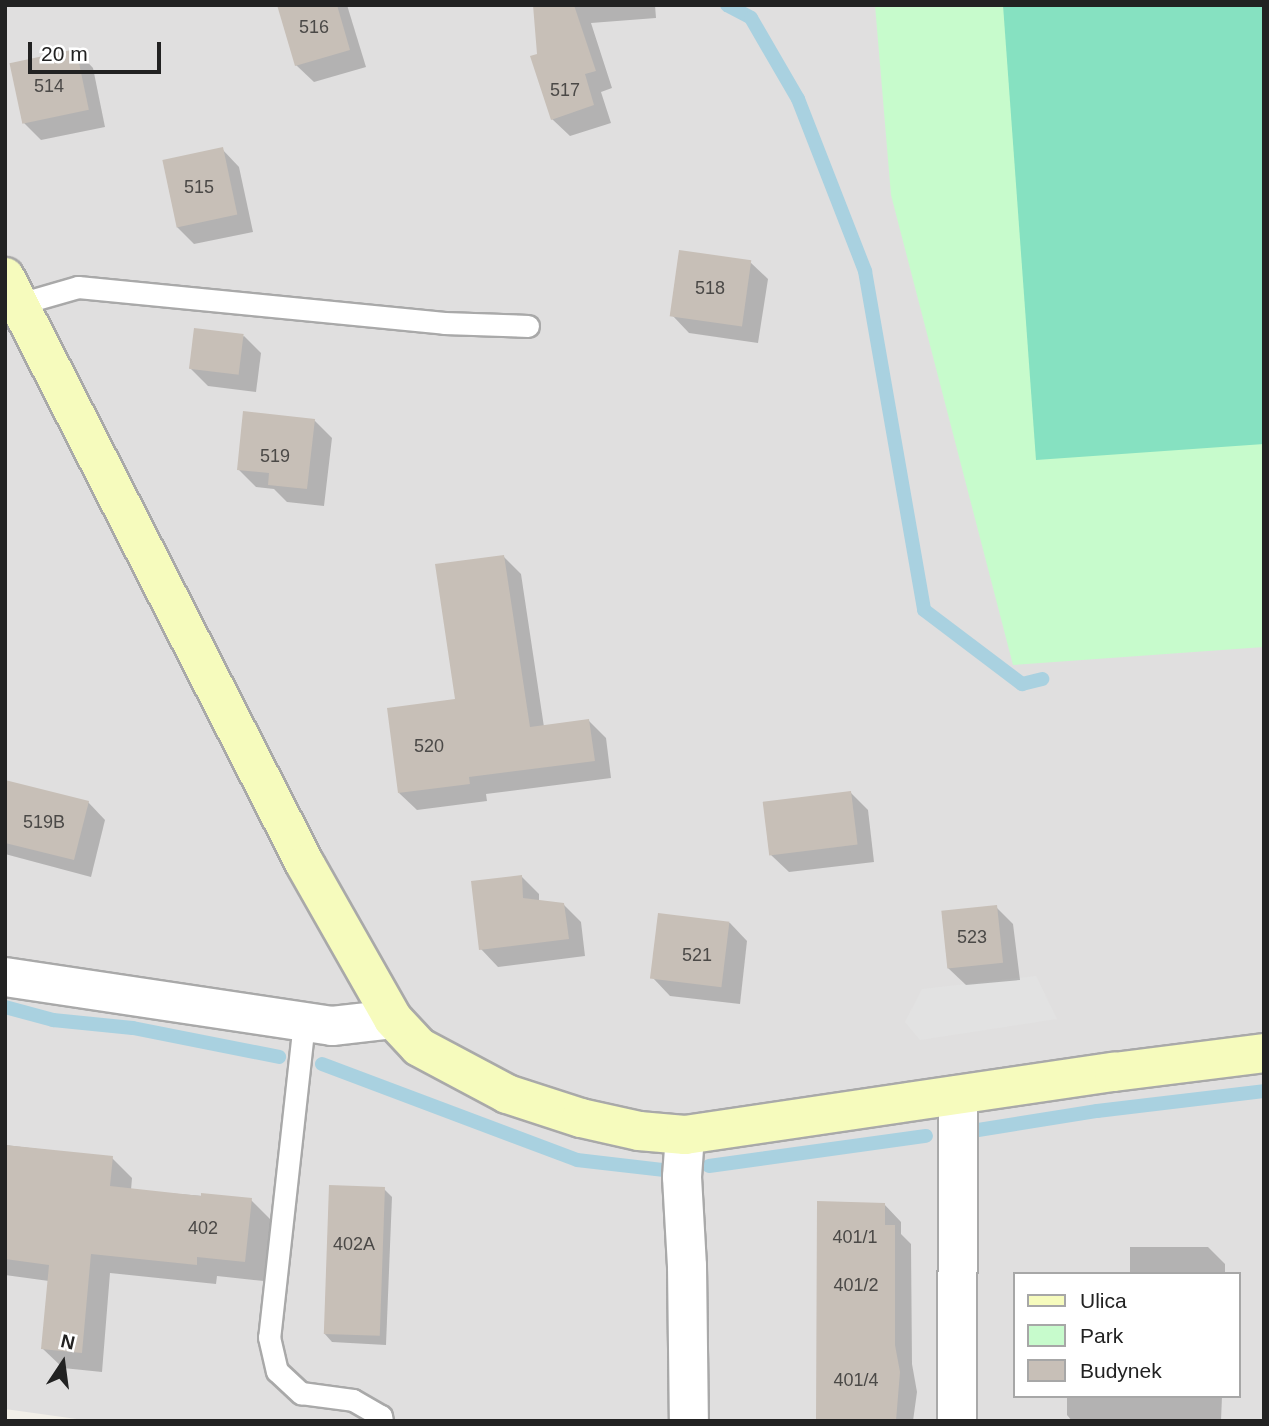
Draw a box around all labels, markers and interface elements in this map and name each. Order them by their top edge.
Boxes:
house number: 516 [299,16,329,38]
scale bar [32,28,164,72]
text: 20 m [41,42,88,65]
house number: 514 [34,75,64,97]
house number: 517 [550,79,580,101]
house number: 515 [184,176,214,198]
house number: 518 [695,277,725,299]
house number: 519 [260,445,290,467]
house number: 520 [414,735,444,757]
house number: 519B [23,811,65,833]
house number: 523 [957,926,987,948]
house number: 521 [682,944,712,966]
house number: 402 [188,1217,218,1239]
house number: 401/1 [832,1226,878,1248]
house number: 402A [333,1233,375,1255]
legend [1014,1272,1241,1398]
house number: 401/2 [833,1274,879,1296]
text: Ulica [1080,1289,1127,1312]
text: Park [1080,1324,1123,1347]
north arrow [28,1328,98,1398]
text: N [59,1330,77,1354]
text: Budynek [1080,1359,1162,1382]
house number: 401/4 [833,1369,879,1391]

